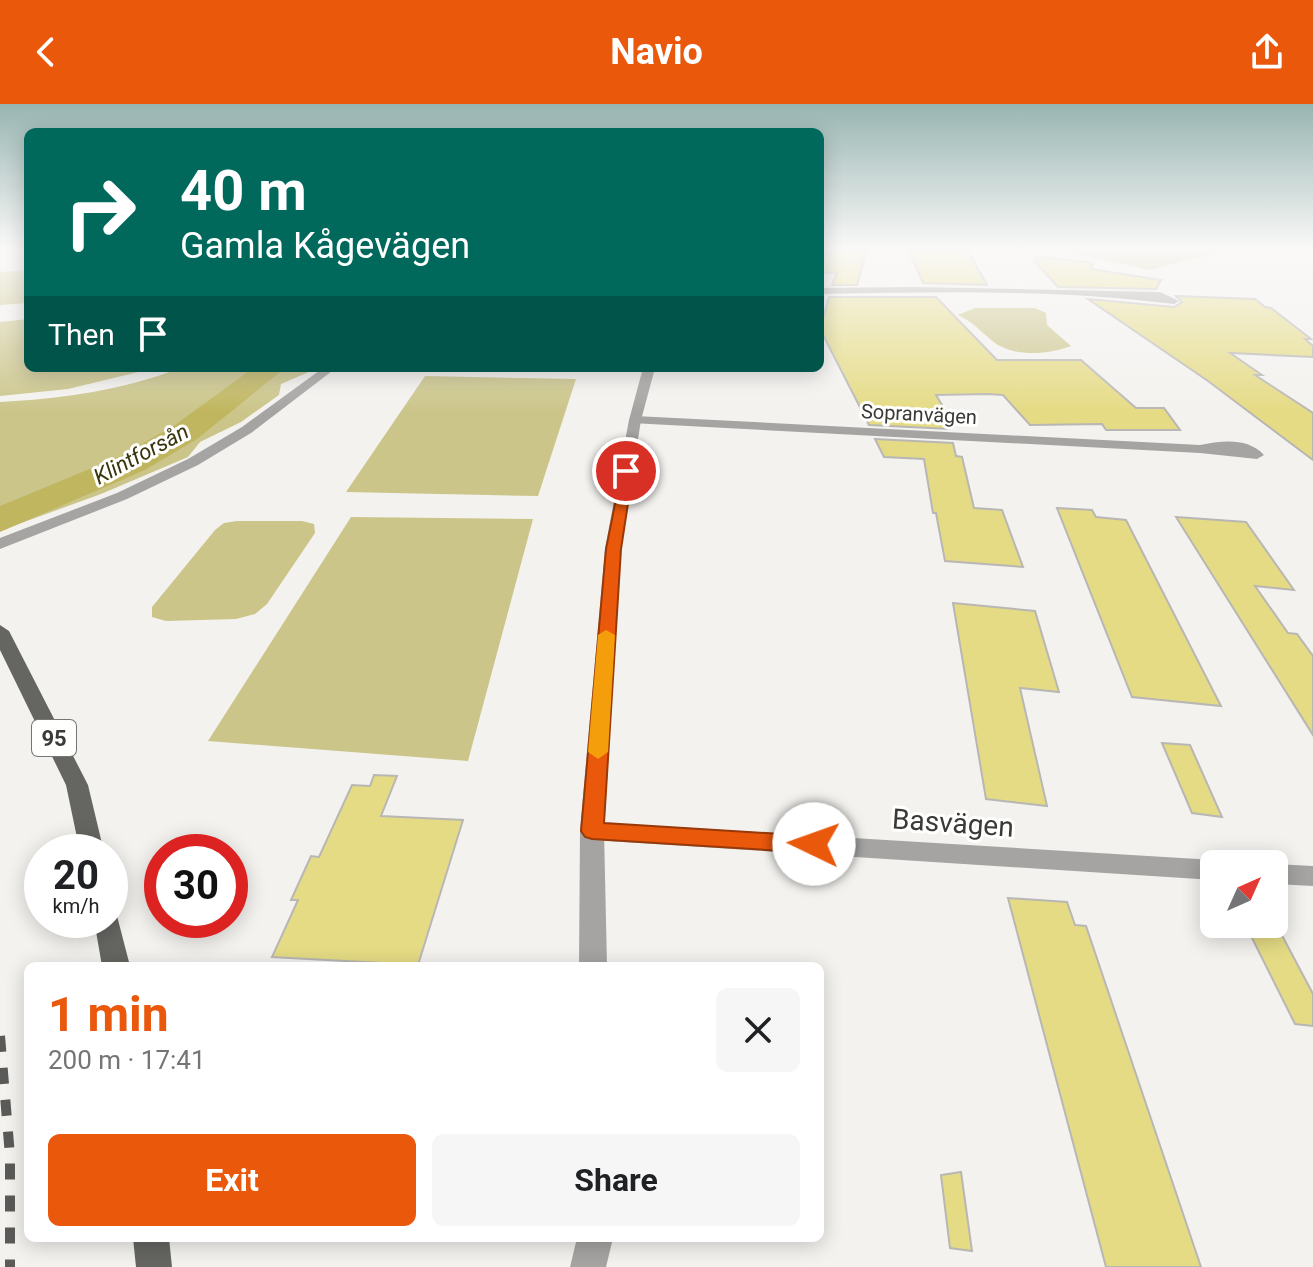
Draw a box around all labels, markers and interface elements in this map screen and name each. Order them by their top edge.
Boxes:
icon: back [24,30,68,74]
icon: share [1245,30,1289,74]
text: Navio [610,31,703,73]
text: 40 m [180,158,307,224]
icon: right [48,160,152,264]
text: Gamla Kågevägen [180,225,470,267]
icon: arrive [131,312,175,356]
text: Then [48,317,115,352]
street label: Sopranvägen [860,399,978,429]
water label: Klintforsån [89,419,193,489]
pin [592,437,660,505]
icon: arrive [604,449,648,493]
road number: 95 [32,720,76,756]
position arrow [772,802,856,886]
street label: Basvägen [891,802,1015,844]
speed limit sign: 30 [144,834,248,938]
north arrow [1200,850,1288,938]
map controls [1200,850,1288,938]
text: 20 [53,852,99,899]
text: km/h [53,894,99,918]
text: 1 min [48,986,169,1043]
button: close [716,988,800,1072]
text: 200 m · 17:41 [48,1045,206,1075]
button: Exit [48,1134,416,1226]
button: Share [432,1134,800,1226]

